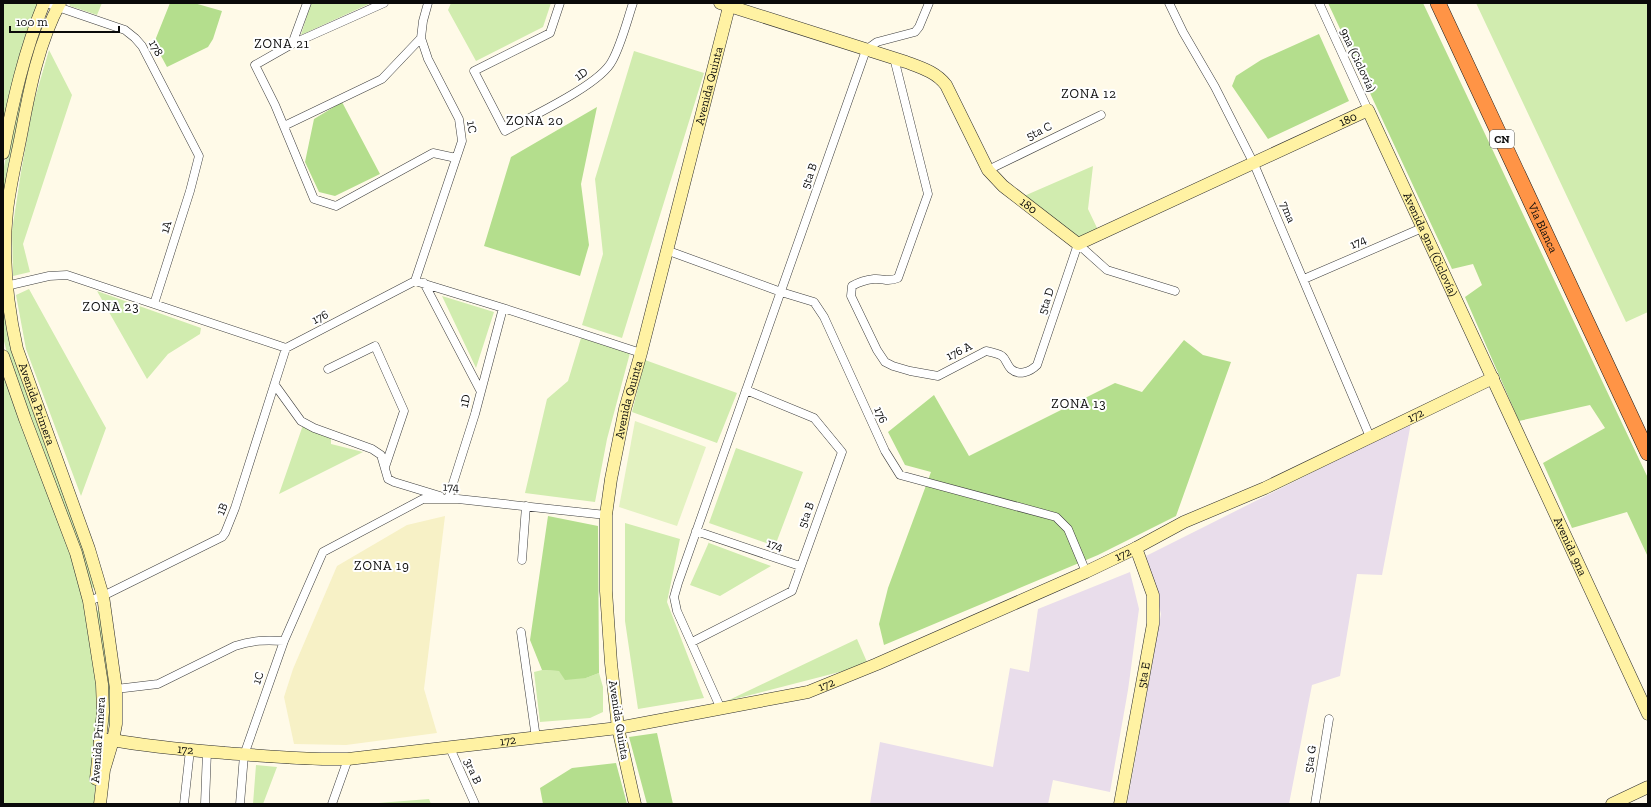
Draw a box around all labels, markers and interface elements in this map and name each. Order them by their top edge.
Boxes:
scale bar [10,8,119,34]
text: 100 m [16,15,48,29]
street label: 9na (Ciclovía) [1337,26,1379,94]
district label: ZONA 21 [254,36,310,51]
street label: 178 [146,37,166,59]
street label: Avenida Quinta [692,45,726,127]
street label: 1D [572,65,590,83]
district label: ZONA 12 [1061,86,1117,101]
street label: 180 [1337,109,1359,129]
district label: ZONA 20 [506,113,564,128]
street label: 5ta C [1024,119,1054,143]
street label: 1C [464,120,480,134]
road number: CN [1490,130,1514,148]
street label: 5ta B [798,161,820,191]
street label: Avenida 9na (Ciclovía) [1400,190,1460,298]
street label: 180 [1017,195,1040,217]
street label: 7ma [1277,199,1299,225]
street label: Vía Blanca [1525,199,1561,255]
street label: 1A [157,219,175,235]
street label: 174 [1348,232,1369,252]
street label: 5ta D [1035,286,1057,316]
district label: ZONA 23 [82,299,140,314]
street label: 176 [309,307,331,327]
street label: 176 A [944,339,974,363]
street label: Avenida Quinta [612,359,646,440]
street label: Avenida Primera [16,361,58,447]
street label: 1D [457,393,473,409]
district label: ZONA 13 [1051,396,1107,411]
street label: 176 [871,405,891,425]
street label: 172 [1405,406,1426,425]
street label: 174 [443,480,460,494]
street label: 5ta B [795,500,817,530]
street label: 1B [213,501,231,517]
street label: Avenida 9na [1551,515,1590,578]
street label: 174 [765,536,785,554]
street label: 172 [1113,544,1133,564]
district label: ZONA 19 [354,558,410,573]
street label: 5ta E [1134,661,1153,689]
street label: 1C [249,670,267,686]
street label: 172 [816,675,837,694]
street label: Avenida Quinta [606,679,632,761]
street label: Avenida Primera [88,696,108,784]
street label: 172 [499,733,517,749]
street label: 172 [177,742,194,757]
street label: 5ta G [1301,744,1319,774]
street label: 3ra B [461,756,485,786]

